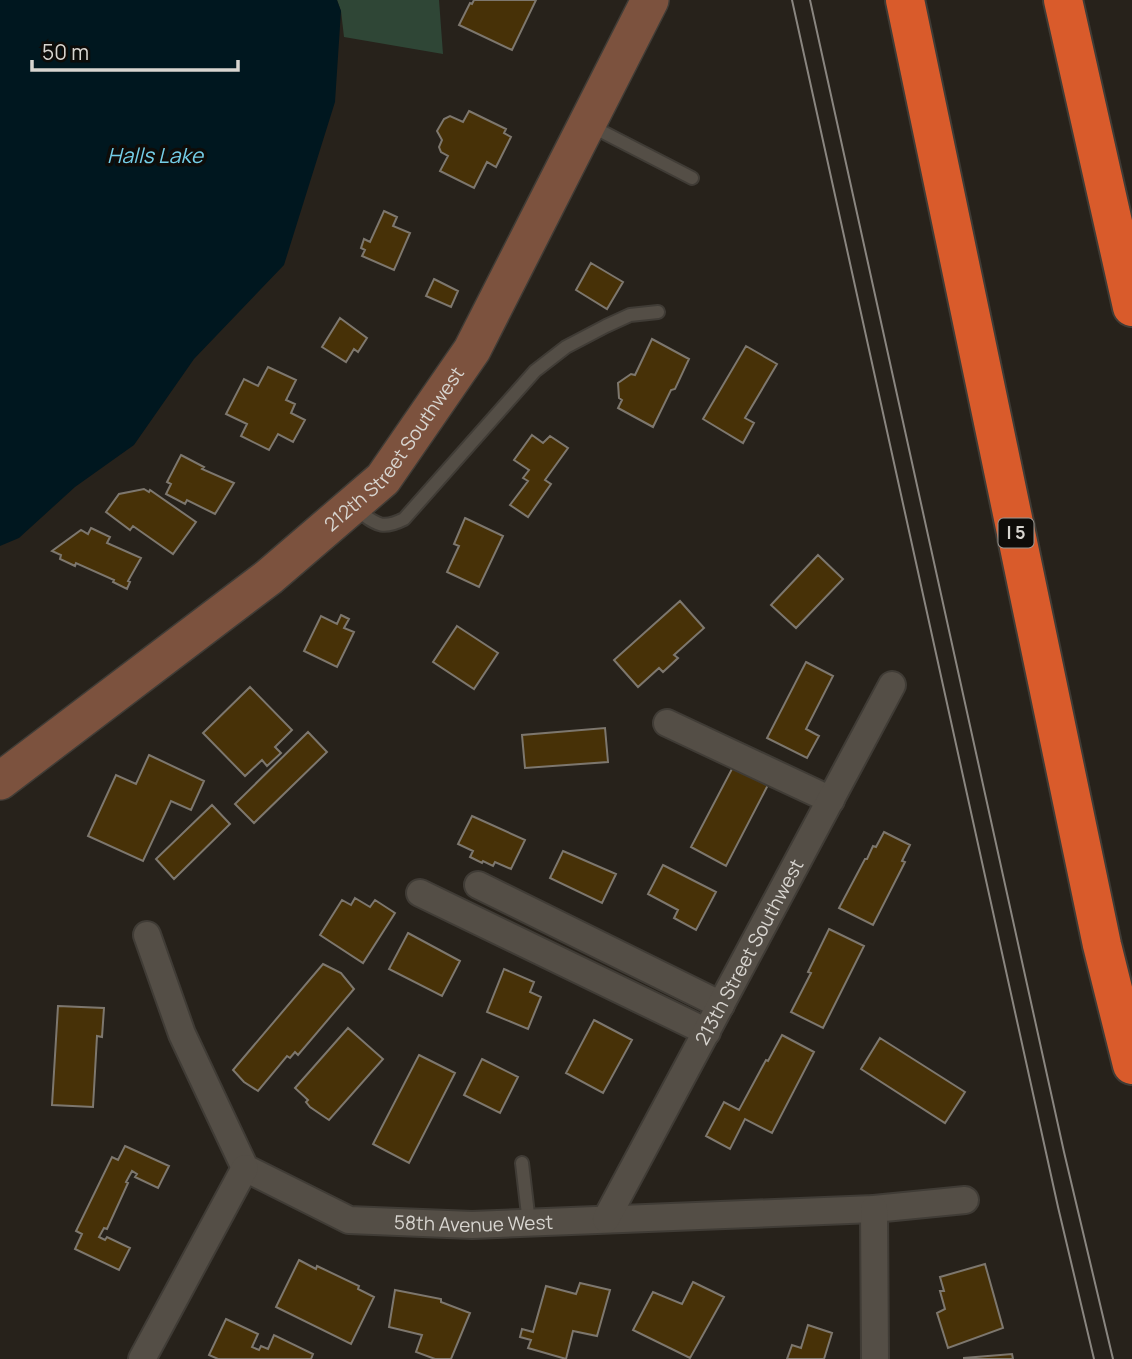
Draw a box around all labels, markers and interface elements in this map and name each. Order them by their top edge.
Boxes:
scale bar [32,28,238,72]
text: 50 m [42,38,89,66]
water label: Halls Lake [107,141,205,169]
street label: 212th Street Southwest [319,361,470,537]
road number: I 5 [998,518,1034,548]
street label: 213th Street Southwest [689,854,809,1049]
street label: 58th Avenue West [394,1209,554,1238]

